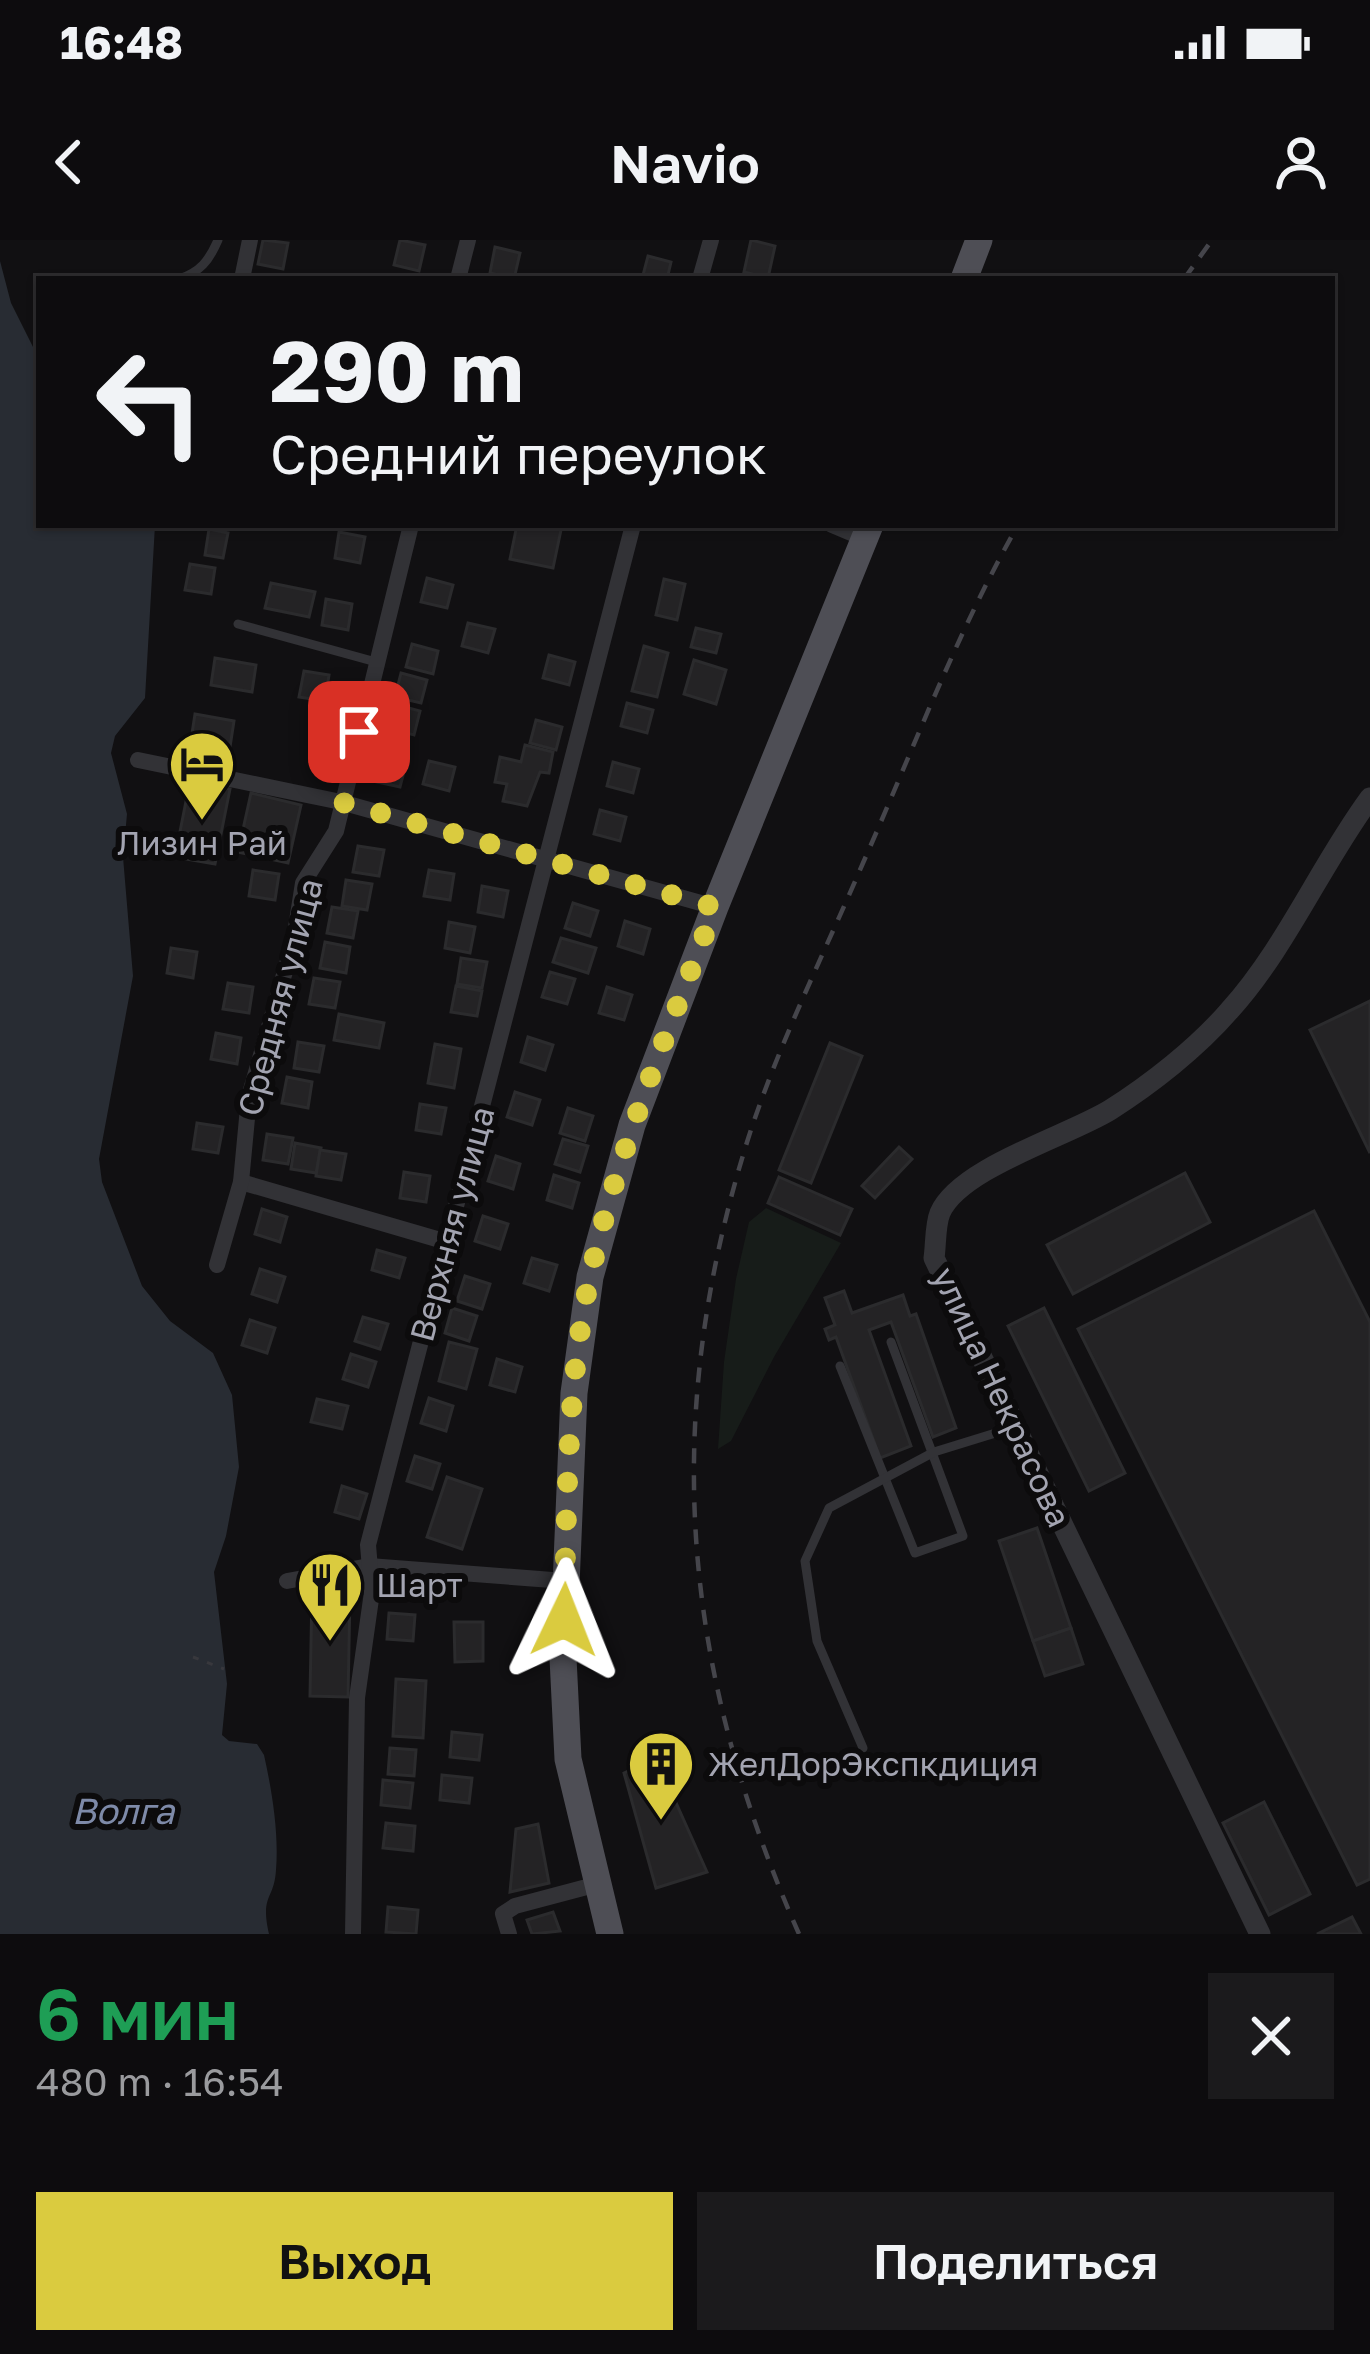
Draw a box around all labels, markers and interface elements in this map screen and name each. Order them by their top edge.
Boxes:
text: 16:48 [60,15,183,69]
icon: back [36,129,102,195]
icon: person [1268,129,1334,195]
text: Navio [610,130,760,195]
text: 290 m [270,320,524,420]
icon: left [72,324,228,480]
text: Средний переулок [270,421,767,486]
pin [308,681,410,783]
icon: arrive [326,699,392,765]
hotel icon: Лизин Рай [167,729,237,823]
place label: Лизин Рай [117,823,287,862]
street label: Средняя улица [229,874,330,1120]
street label: Верхняя улица [401,1102,502,1346]
street label: улица Некрасова [925,1261,1080,1533]
restaurant icon: Шарт [295,1550,365,1644]
position arrow [501,1557,627,1683]
place label: Шарт [376,1565,463,1604]
building icon: ЖелДорЭкспкдиция [626,1729,696,1823]
place label: ЖелДорЭкспкдиция [708,1744,1038,1783]
water label: Волга [72,1789,176,1832]
text: 6 мин [36,1969,239,2056]
button: close [1208,1973,1334,2099]
text: 480 m · 16:54 [36,2058,284,2105]
button: Выход [36,2192,673,2330]
button: Поделиться [697,2192,1334,2330]

